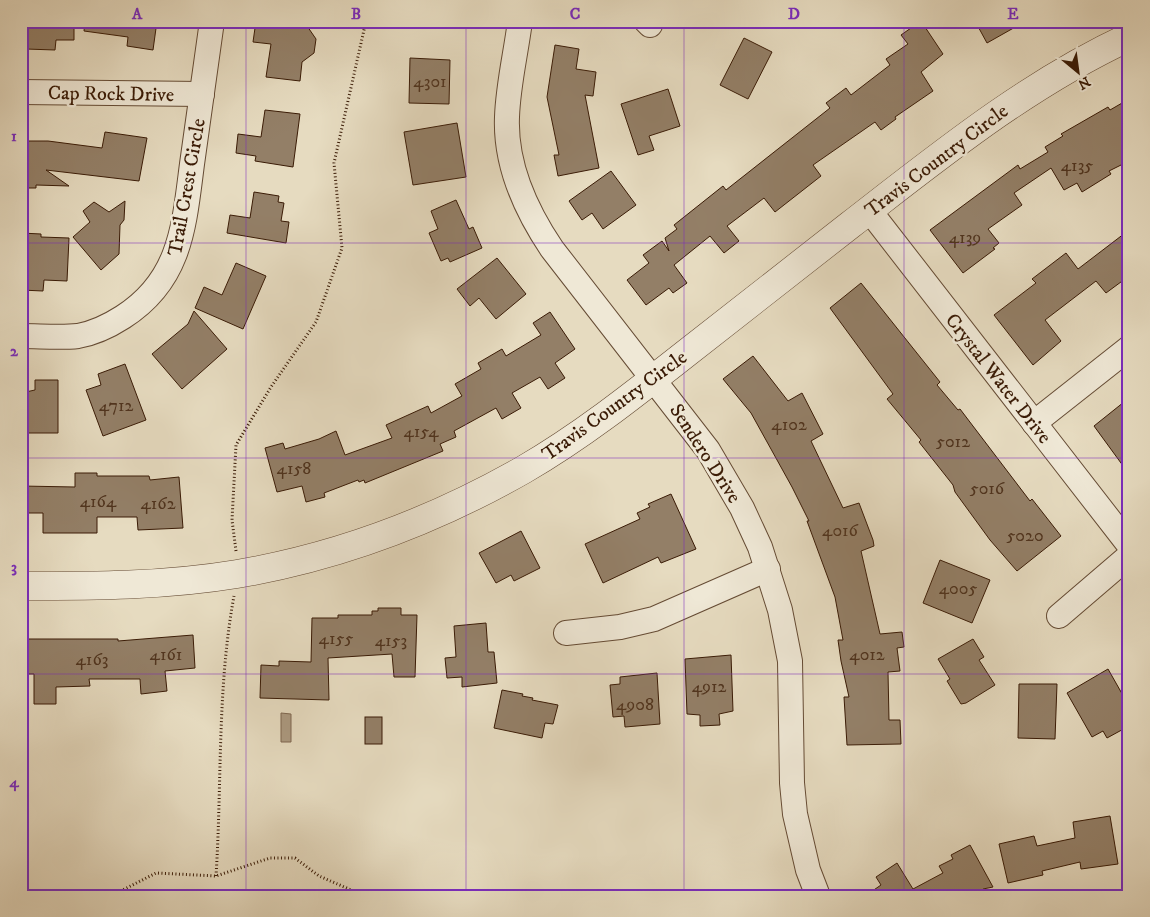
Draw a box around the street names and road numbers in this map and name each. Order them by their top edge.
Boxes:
street label: Cap Rock Drive [48,81,174,108]
street label: Travis Country Circle [860,99,1014,223]
street label: Trail Crest Circle [163,116,212,258]
street label: Crystal Water Drive [939,309,1056,449]
street label: Travis Country Circle [538,345,692,467]
street label: Sendero Drive [663,399,746,508]

